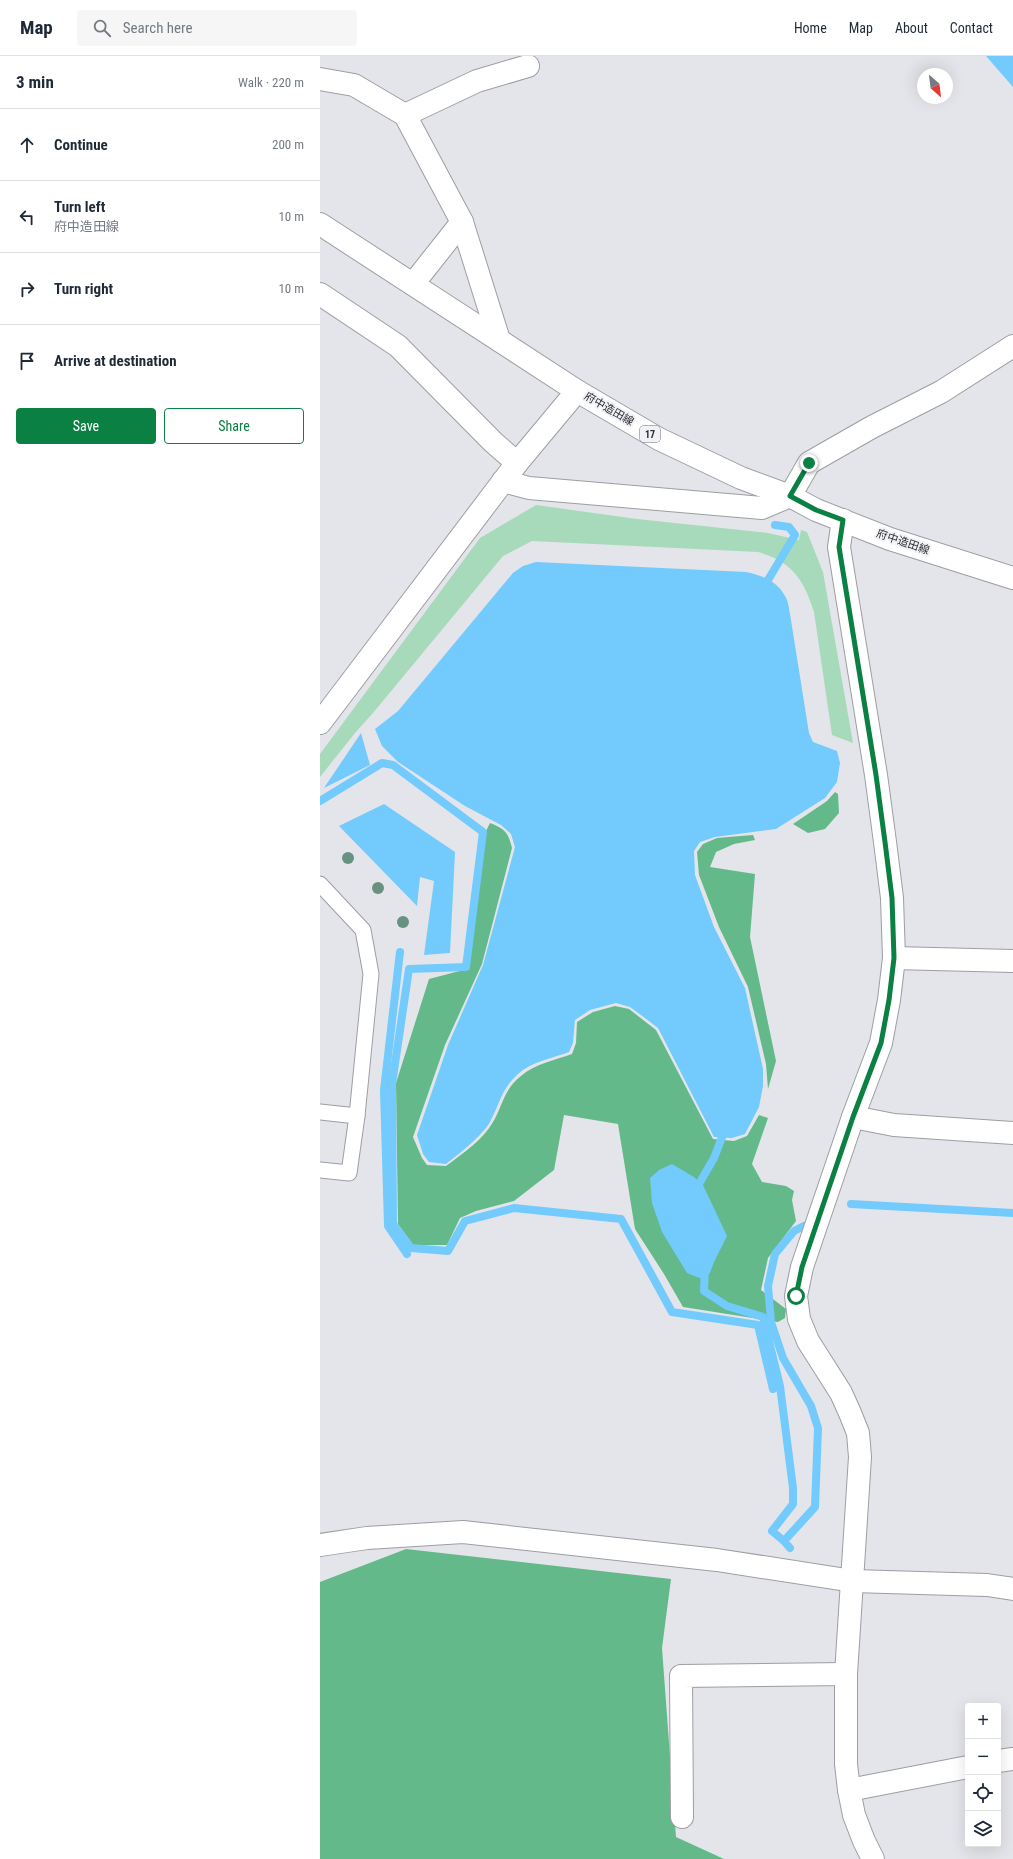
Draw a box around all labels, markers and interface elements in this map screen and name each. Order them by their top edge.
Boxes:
search box [77,10,357,46]
text: Map [20,16,53,39]
icon: search [91,17,113,39]
text: Search here [123,19,193,37]
text: Home [794,20,827,36]
text: Map [849,20,873,36]
text: About [895,20,928,36]
text: Contact [950,20,993,36]
north arrow [917,68,953,104]
text: 3 min [16,72,54,92]
text: Walk · 220 m [238,75,304,90]
icon: ahead [16,134,38,156]
text: Continue [54,136,108,154]
text: 200 m [272,137,304,152]
text: Turn left [54,198,105,216]
icon: left [16,206,38,228]
text: 10 m [278,209,304,224]
text: 府中造田線 [54,219,119,234]
icon: right [16,278,38,300]
text: Turn right [54,280,113,298]
text: 10 m [278,281,304,296]
icon: arrive [16,350,38,372]
text: Arrive at destination [54,352,177,370]
street label: 府中造田線 [582,390,636,428]
button: Save [16,408,156,444]
button: Share [164,408,304,444]
road number: 17 [640,426,660,442]
route end [800,454,818,472]
street label: 府中造田線 [875,527,931,557]
route start [787,1287,805,1305]
map controls [965,1703,1001,1847]
button: + [965,1703,1001,1739]
button: − [965,1739,1001,1775]
button: locate [965,1775,1001,1811]
button: layers [965,1811,1001,1847]

